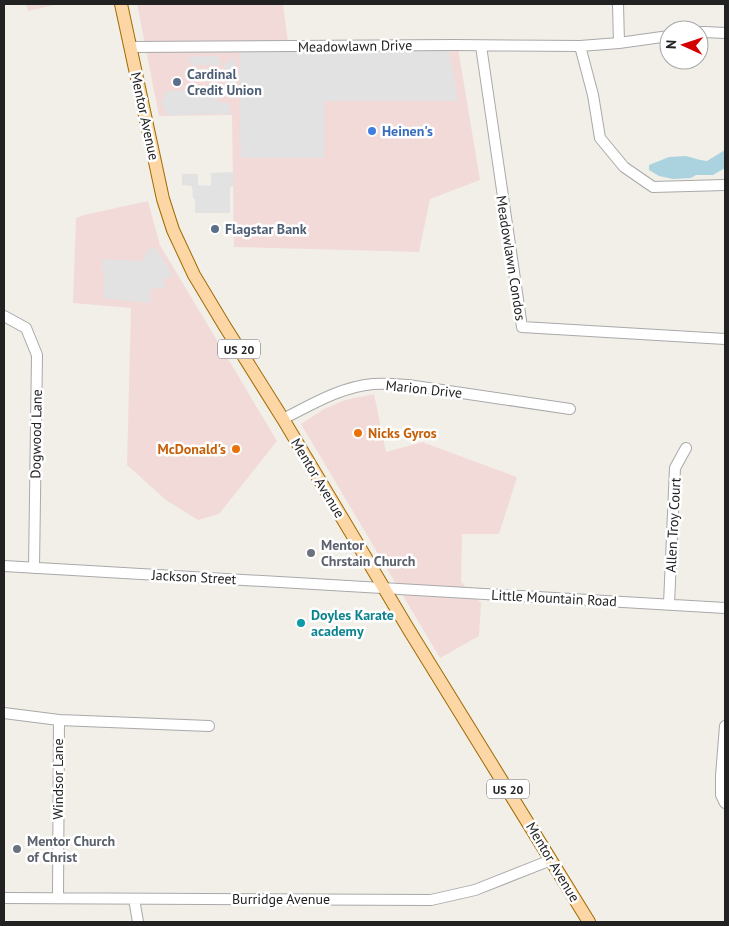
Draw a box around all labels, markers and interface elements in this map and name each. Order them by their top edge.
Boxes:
north arrow [659,20,709,70]
street label: Meadowlawn Drive [298,36,412,56]
text: N [662,39,680,49]
place label: Cardinal Credit Union [187,65,262,99]
street label: Mentor Avenue [127,70,163,162]
marker: Cardinal Credit Union [171,76,183,88]
place label: Heinen's [382,122,433,140]
marker: Heinen's [366,125,378,137]
street label: Meadowlawn Condos [492,194,530,322]
place label: Flagstar Bank [225,220,307,238]
marker: Flagstar Bank [209,223,221,235]
road number: US 20 [218,339,260,358]
street label: Marion Drive [385,376,463,402]
street label: Dogwood Lane [26,389,46,479]
place label: Nicks Gyros [368,424,437,442]
marker: Nicks Gyros [352,427,364,439]
street label: Mentor Avenue [287,435,349,521]
place label: McDonald's [157,440,226,458]
marker: McDonald's [230,443,242,455]
street label: Allen Troy Court [662,477,684,573]
place label: Mentor Chrstain Church [321,536,415,570]
marker: Mentor Chrstain Church [305,547,317,559]
street label: Jackson Street [150,566,237,588]
street label: Little Mountain Road [491,586,617,610]
place label: Doyles Karate academy [311,606,394,640]
marker: Doyles Karate academy [295,617,307,629]
street label: Windsor Lane [49,738,67,820]
road number: US 20 [487,780,529,799]
street label: Mentor Avenue [522,819,584,905]
place label: Mentor Church of Christ [27,832,115,866]
marker: Mentor Church of Christ [11,843,23,855]
street label: Burridge Avenue [232,890,330,908]

